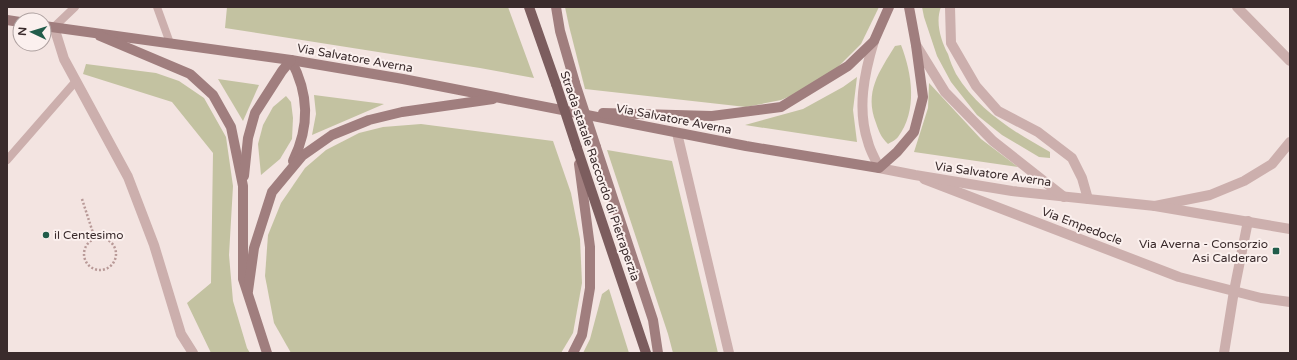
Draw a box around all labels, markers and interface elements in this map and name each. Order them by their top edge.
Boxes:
north arrow [12,12,52,52]
text: N [16,26,29,36]
street label: Via Salvatore Averna [296,41,414,75]
street label: Strada statale Raccordo di Pietraperzia [557,69,643,283]
street label: Via Salvatore Averna [615,101,733,137]
street label: Via Salvatore Averna [934,159,1052,189]
street label: Via Empedocle [1040,204,1124,248]
place label: il Centesimo [54,228,124,242]
marker: il Centesimo [41,230,51,240]
place label: Via Averna - Consorzio Asi Calderaro [1139,237,1268,265]
marker: Via Averna - Consorzio Asi Calderaro [1271,246,1281,256]

